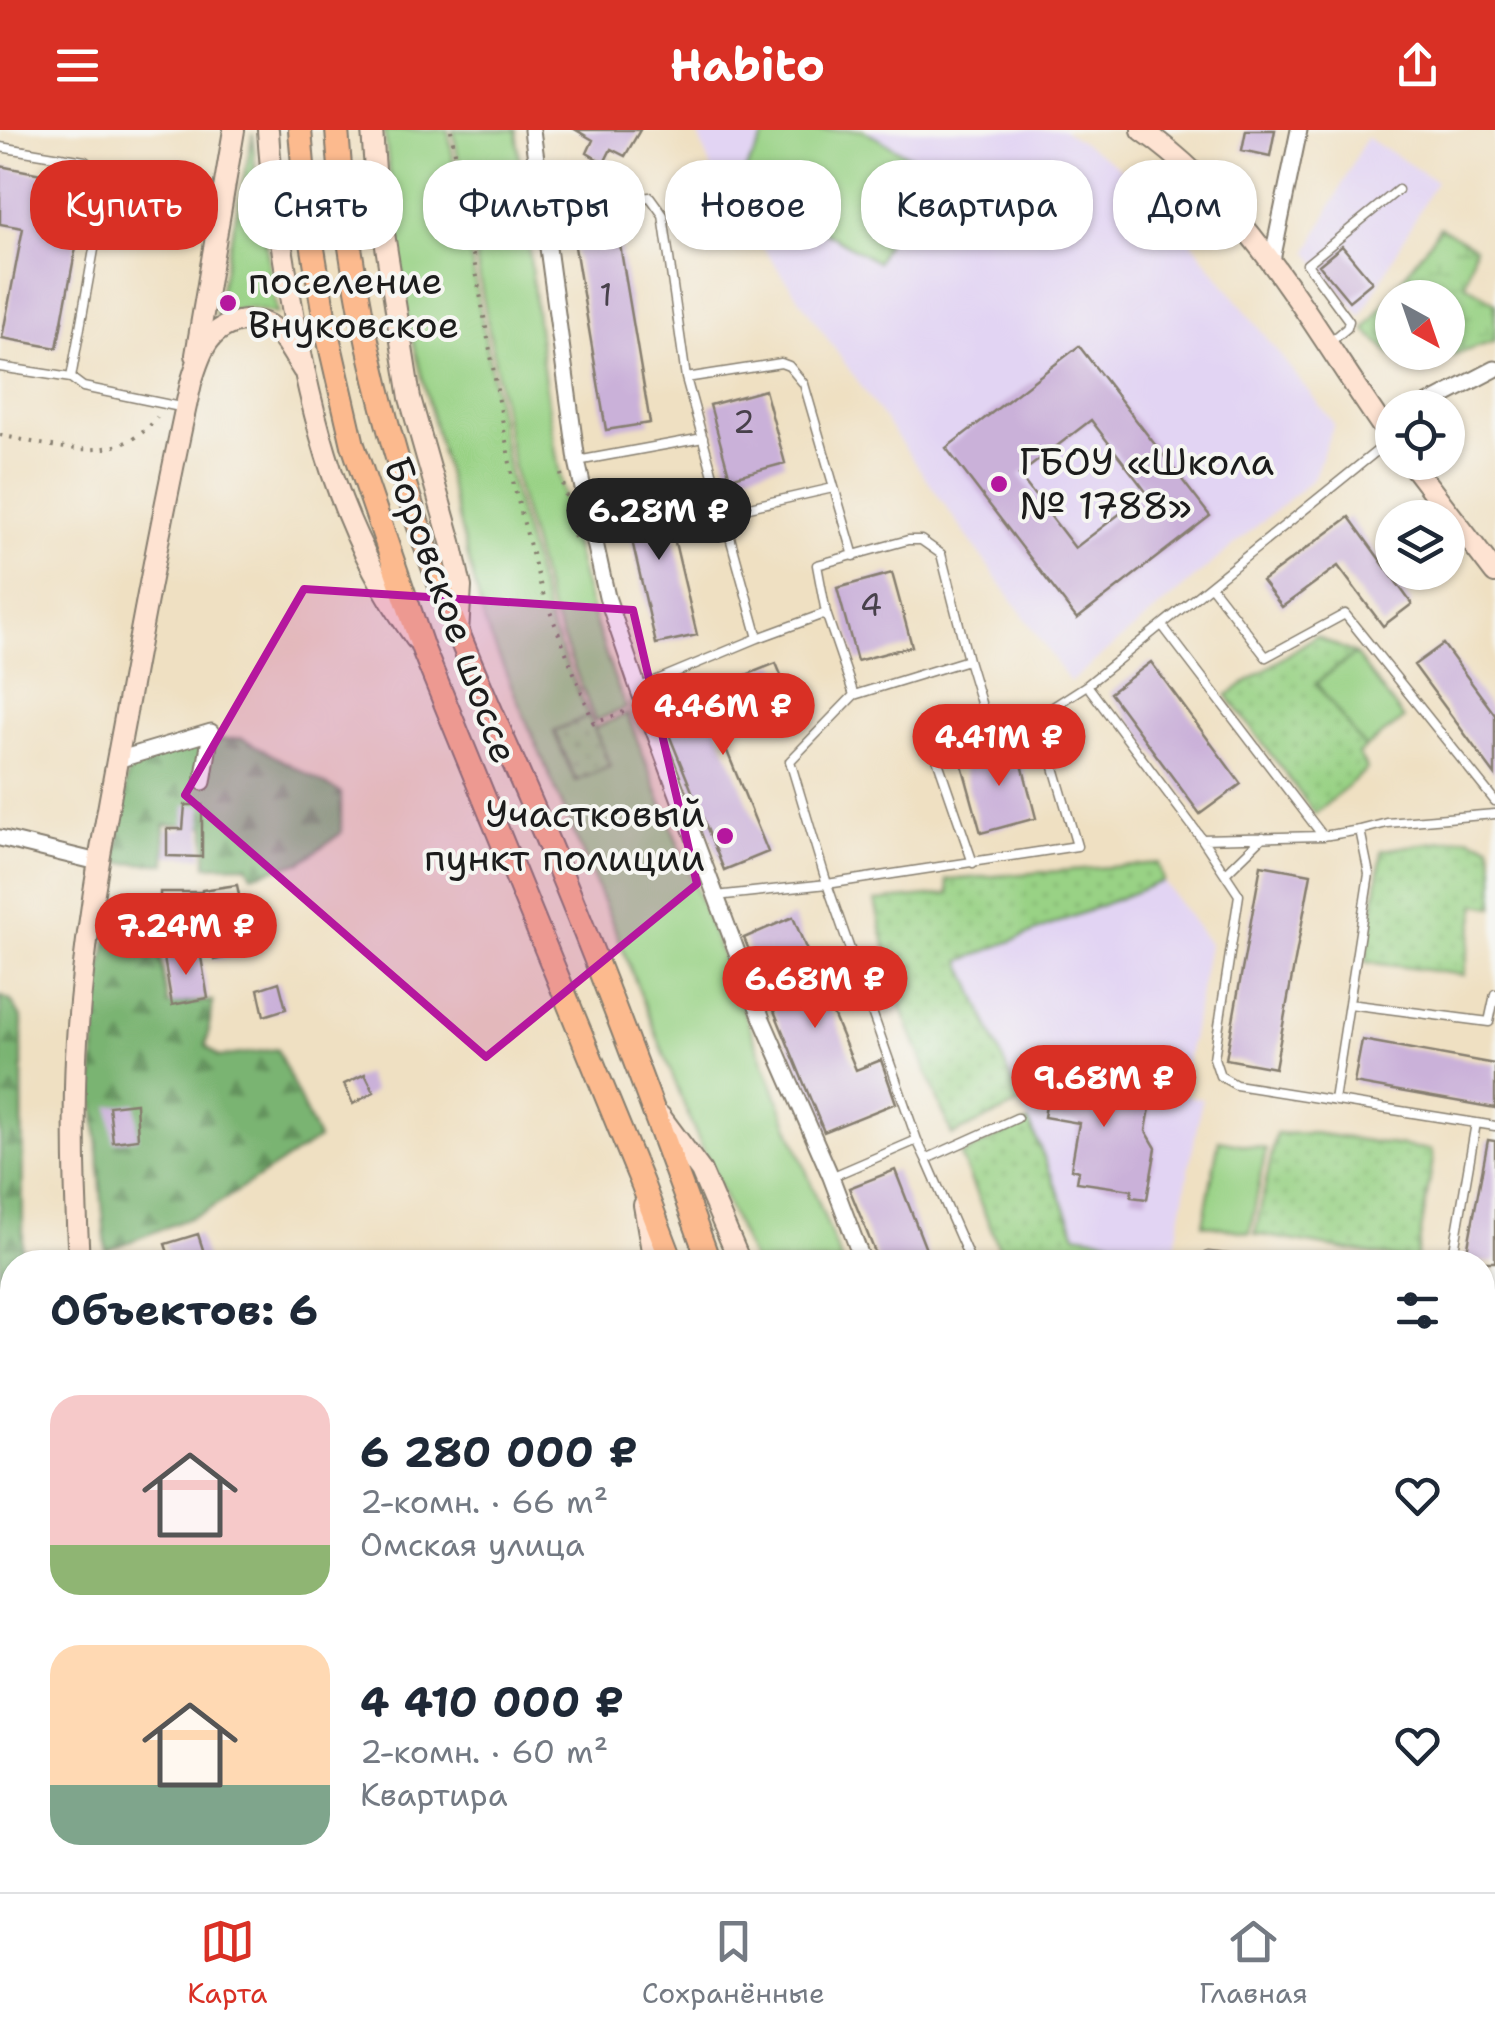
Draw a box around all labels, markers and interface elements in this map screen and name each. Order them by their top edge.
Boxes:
text: Habito [670,35,825,95]
icon: menu [50,38,105,93]
icon: share [1390,38,1445,93]
chip: Купить [30,160,218,250]
chip: Снять [238,160,403,250]
chip: Фильтры [423,160,645,250]
chip: Новое [665,160,841,250]
chip: Квартира [861,160,1093,250]
chip: Дом [1113,160,1257,250]
place label: поселение Внуковское [248,255,459,350]
house number: 1 [599,273,613,316]
north arrow [1375,280,1465,370]
map controls [1375,280,1465,590]
marker: поселение Внуковское [217,292,239,314]
button: locate [1375,390,1465,480]
house number: 2 [733,400,755,443]
place label: ГБОУ «Школа № 1788» [1019,436,1275,531]
street label: Боровское шоссе [372,450,531,770]
marker: ГБОУ «Школа № 1788» [988,473,1010,495]
pin: 6.28M ₽ [567,478,751,563]
text: 6.28M ₽ [588,489,730,532]
button: layers [1375,500,1465,590]
house number: 4 [860,583,882,626]
pin: 4.46M ₽ [631,673,815,758]
text: 4.46M ₽ [654,684,792,727]
pin: 4.41M ₽ [907,704,1091,789]
text: 4.41M ₽ [934,715,1064,758]
place label: Участковый пункт полиции [424,788,705,883]
marker: Участковый пункт полиции [714,825,736,847]
pin: 7.24M ₽ [94,893,278,978]
text: 7.24M ₽ [117,904,255,947]
pin: 6.68M ₽ [723,946,907,1031]
text: 6.68M ₽ [744,957,886,1000]
pin: 9.68M ₽ [1012,1045,1196,1130]
text: 9.68M ₽ [1033,1056,1175,1099]
text: Объектов: 6 [50,1282,318,1338]
icon: filters [1390,1283,1445,1338]
text: 6 280 000 ₽ [360,1424,638,1480]
icon: home [130,1435,250,1555]
icon: heart [1390,1468,1445,1523]
text: 2-комн. · 66 m² [360,1480,608,1523]
text: Омская улица [360,1523,585,1566]
text: 4 410 000 ₽ [360,1674,624,1730]
icon: home [130,1685,250,1805]
icon: heart [1390,1718,1445,1773]
text: 2-комн. · 60 m² [360,1730,608,1773]
text: Квартира [360,1773,508,1816]
tab: Карта [187,1914,267,2012]
tab: Сохранённые [642,1914,825,2012]
tab: Главная [1199,1914,1308,2012]

